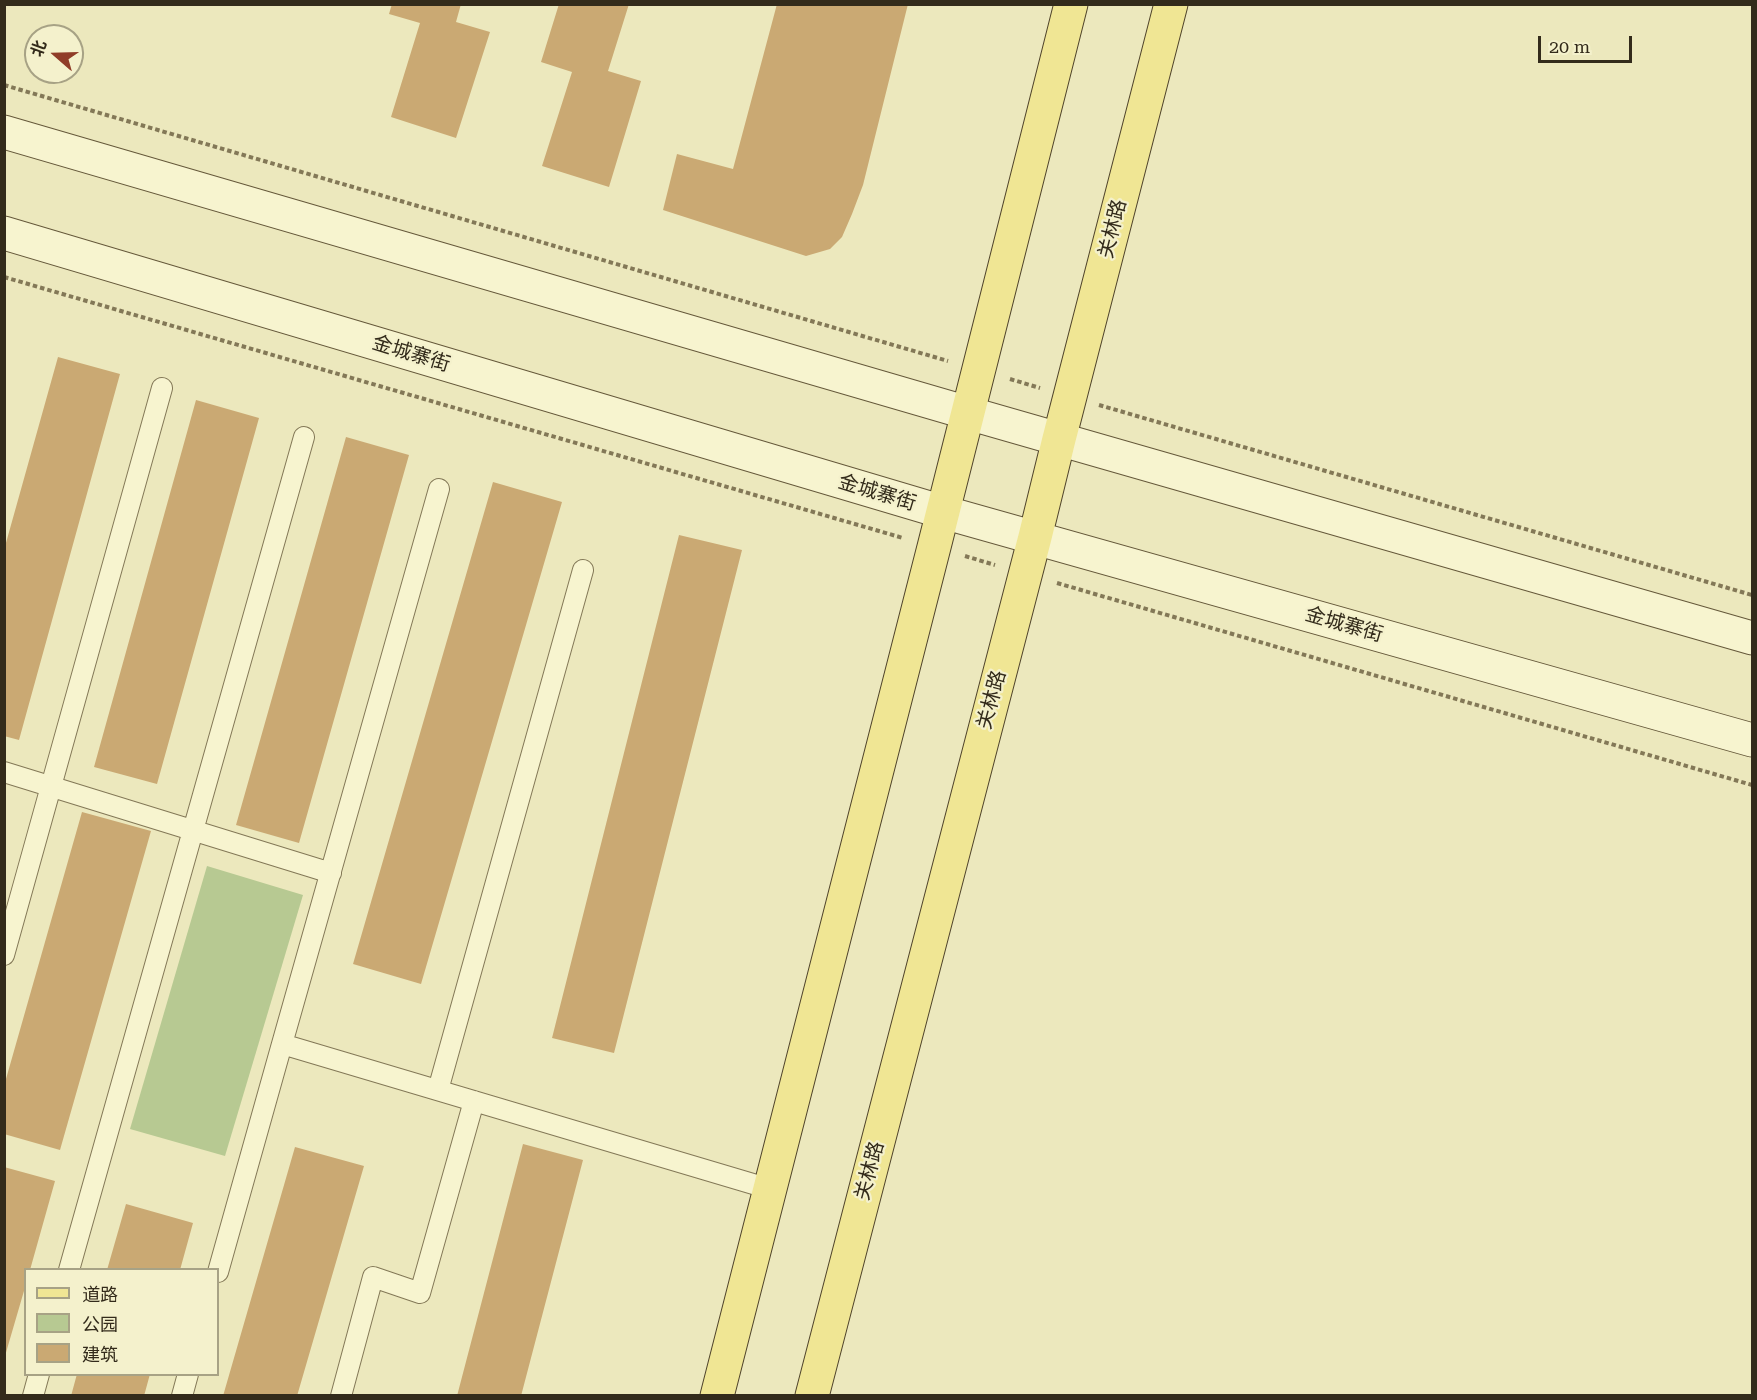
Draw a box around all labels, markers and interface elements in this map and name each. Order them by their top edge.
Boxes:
north arrow [24,24,84,84]
scale bar [1541,24,1636,62]
text: 20 m [1549,36,1590,57]
text: 北 [27,38,50,59]
street label: 关林路 [1094,197,1132,261]
street label: 金城寨街 [369,331,453,377]
street label: 金城寨街 [835,470,919,516]
street label: 金城寨街 [1302,602,1386,648]
street label: 关林路 [973,668,1011,732]
street label: 关林路 [851,1139,889,1203]
legend [24,1268,219,1376]
text: 道路 [82,1284,118,1305]
text: 公园 [82,1314,118,1335]
text: 建筑 [82,1344,118,1365]

